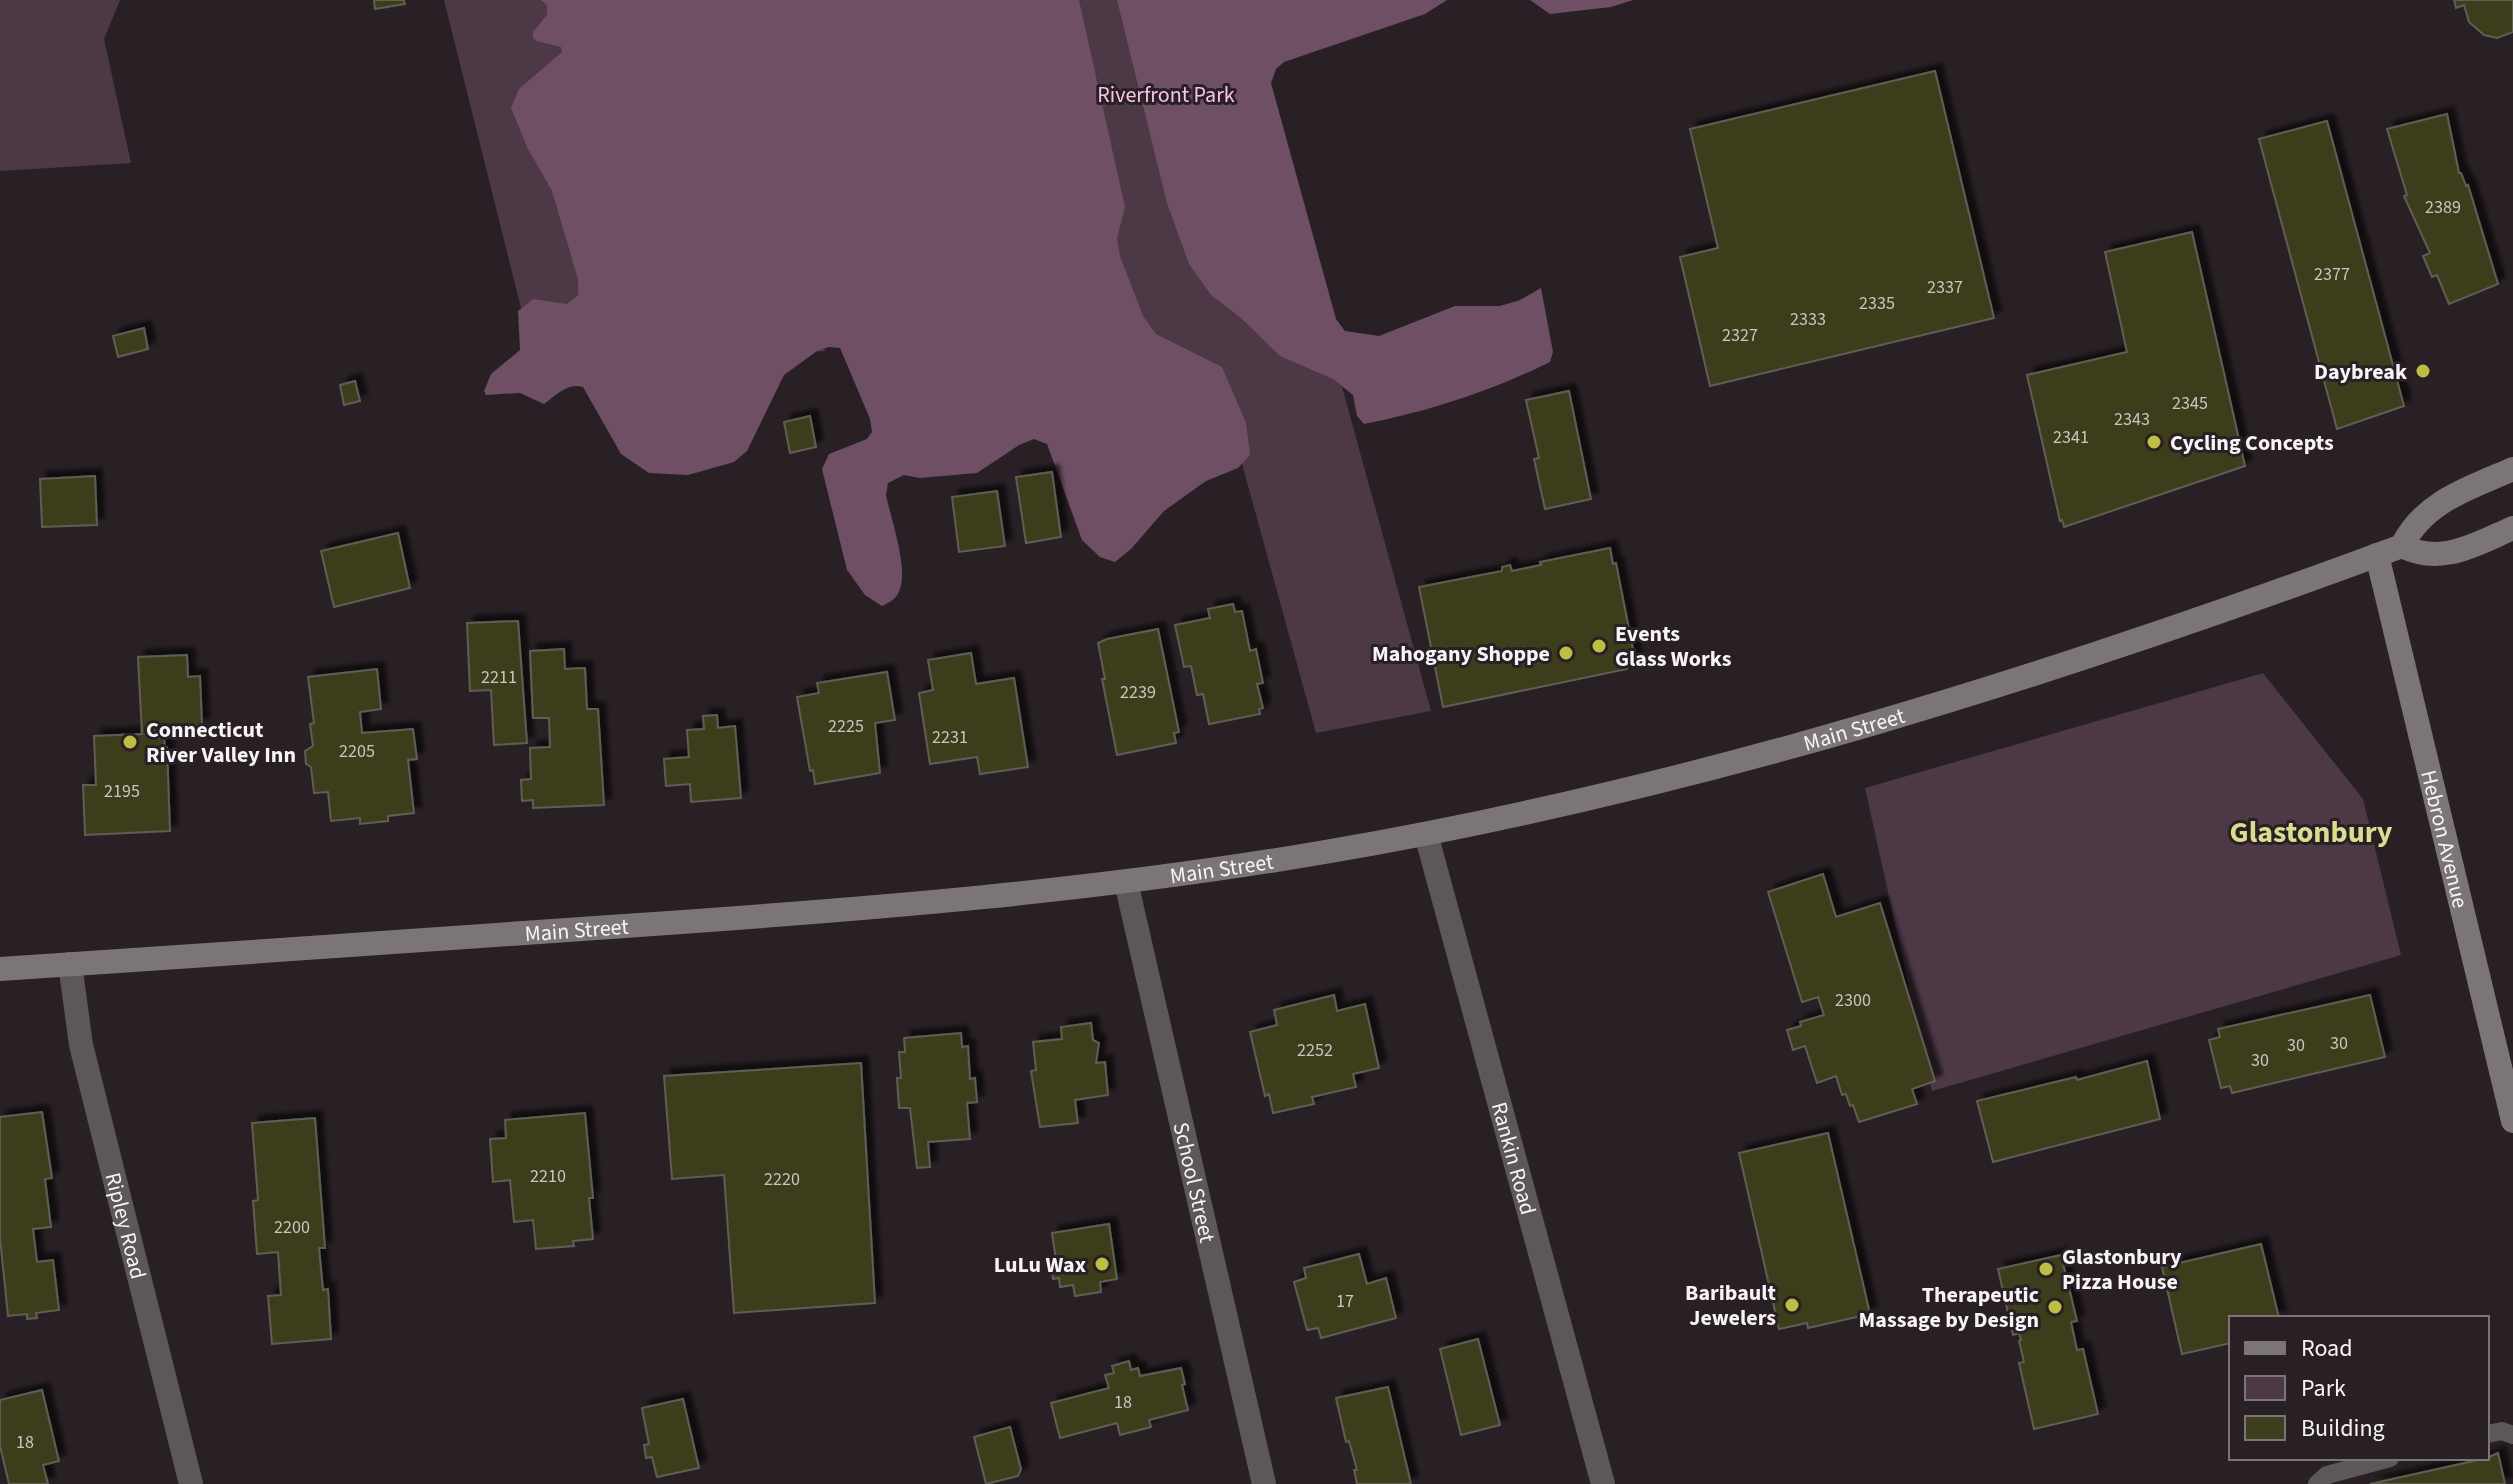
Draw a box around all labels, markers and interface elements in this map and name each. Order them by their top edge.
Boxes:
park label: Riverfront Park [1097,79,1235,111]
house number: 2389 [2425,195,2461,220]
house number: 2377 [2314,262,2350,287]
house number: 2337 [1927,275,1963,300]
house number: 2335 [1859,291,1895,316]
house number: 2333 [1790,307,1826,332]
house number: 2327 [1722,323,1758,348]
place label: Daybreak [2314,356,2407,388]
marker: Daybreak [2414,362,2432,380]
house number: 2345 [2172,391,2208,416]
house number: 2343 [2114,407,2150,432]
house number: 2341 [2053,425,2089,450]
place label: Cycling Concepts [2170,427,2334,459]
marker: Cycling Concepts [2145,433,2163,451]
place label: Events Glass Works [1615,618,1732,675]
marker: Events Glass Works [1590,637,1608,655]
place label: Mahogany Shoppe [1372,638,1550,670]
marker: Mahogany Shoppe [1557,644,1575,662]
house number: 2211 [481,665,517,690]
house number: 2239 [1120,680,1156,705]
street label: Main Street [1800,700,1909,760]
place label: Connecticut River Valley Inn [146,714,296,771]
house number: 2225 [828,714,864,739]
house number: 2231 [932,725,968,750]
marker: Connecticut River Valley Inn [121,733,139,751]
house number: 2205 [339,739,375,764]
street label: Hebron Avenue [2412,767,2476,912]
house number: 2195 [104,779,140,804]
district label: Glastonbury [2230,811,2393,854]
street label: Main Street [1168,846,1276,892]
street label: Main Street [524,911,630,950]
house number: 2300 [1835,988,1871,1013]
house number: 30 [2330,1031,2348,1056]
house number: 30 [2287,1033,2305,1058]
house number: 2252 [1297,1038,1333,1063]
house number: 30 [2251,1048,2269,1073]
street label: Rankin Road [1483,1098,1544,1218]
street label: School Street [1165,1119,1223,1246]
house number: 2210 [530,1164,566,1189]
house number: 2220 [764,1167,800,1192]
street label: Ripley Road [97,1169,154,1283]
house number: 2200 [274,1215,310,1240]
place label: Glastonbury Pizza House [2062,1241,2182,1298]
place label: LuLu Wax [994,1249,1086,1281]
marker: LuLu Wax [1093,1255,1111,1273]
marker: Glastonbury Pizza House [2037,1260,2055,1278]
place label: Baribault Jewelers [1685,1277,1777,1334]
place label: Therapeutic Massage by Design [1859,1279,2039,1336]
house number: 17 [1336,1289,1354,1314]
marker: Baribault Jewelers [1783,1296,1801,1314]
marker: Therapeutic Massage by Design [2046,1298,2064,1316]
legend [2229,1316,2489,1460]
text: Road [2301,1331,2353,1366]
text: Park [2301,1371,2346,1406]
house number: 18 [1114,1390,1132,1415]
text: Building [2301,1411,2385,1446]
house number: 18 [16,1430,34,1455]

